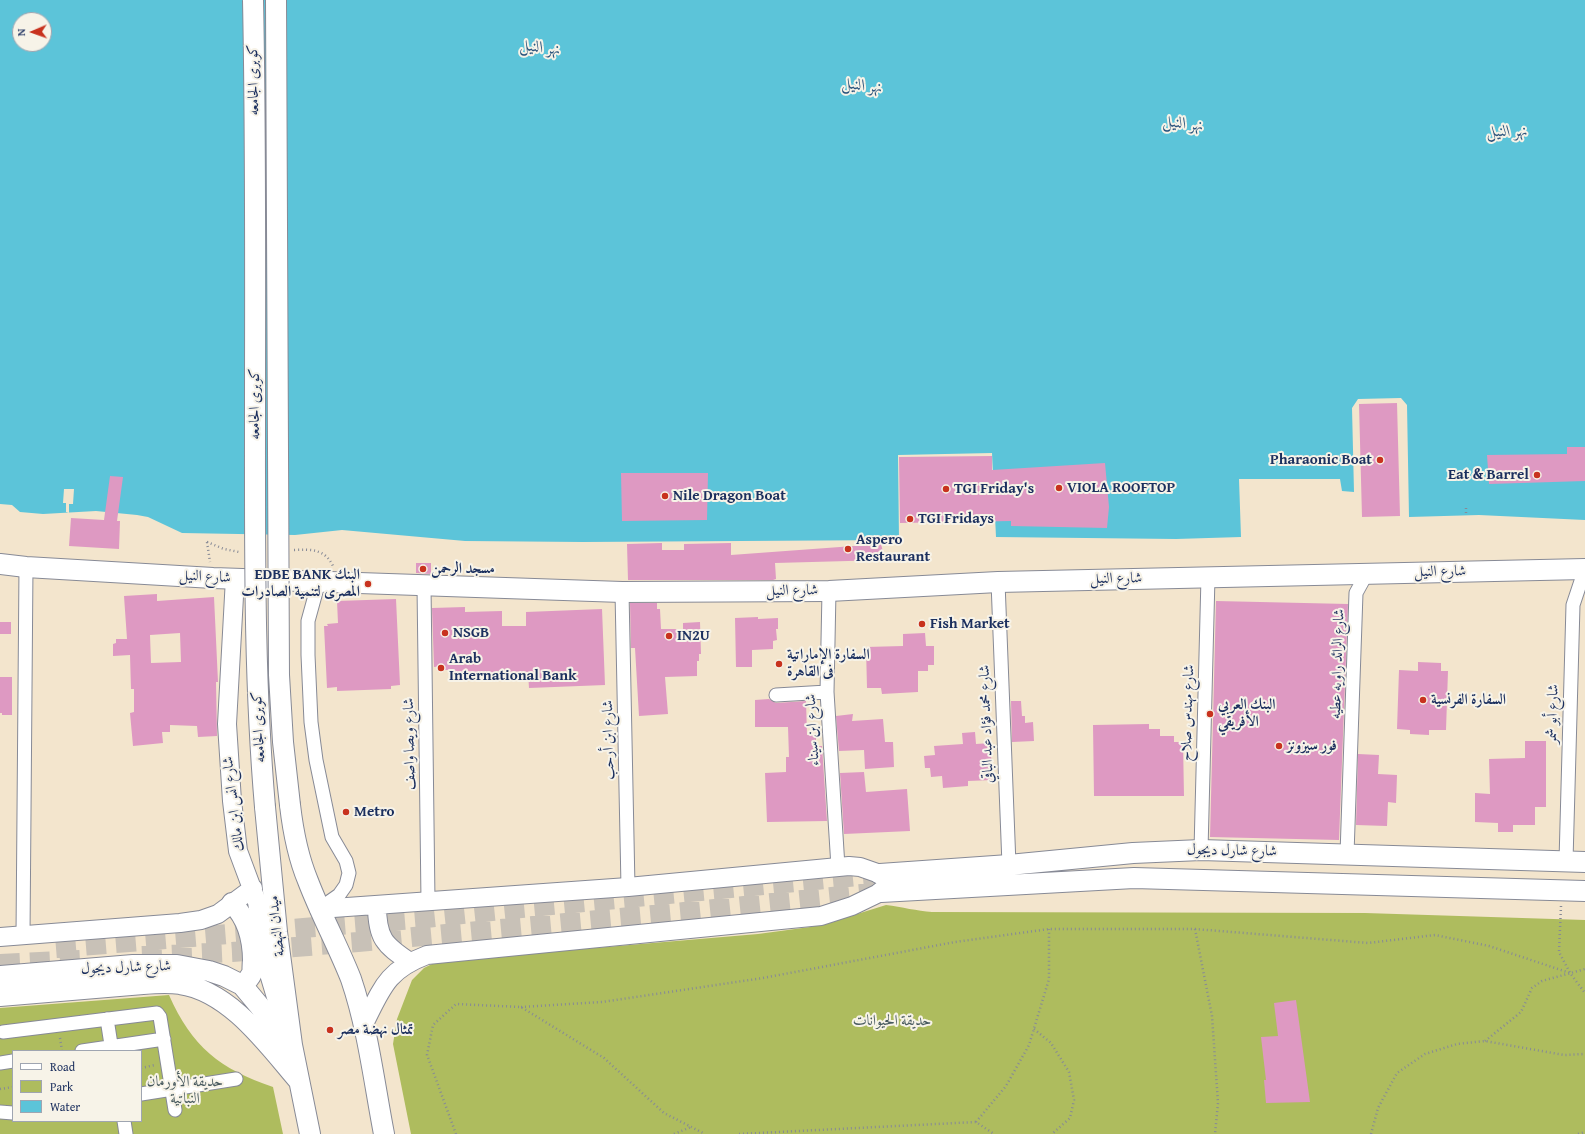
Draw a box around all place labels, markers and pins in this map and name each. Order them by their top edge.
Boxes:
place label: Pharaonic Boat [1270,451,1372,469]
marker: Pharaonic Boat [1375,455,1385,465]
place label: Eat & Barrel [1448,466,1529,484]
marker: Eat & Barrel [1532,470,1542,480]
place label: VIOLA ROOFTOP [1067,479,1175,497]
place label: TGI Friday's [954,480,1034,498]
marker: VIOLA ROOFTOP [1054,483,1064,493]
marker: TGI Friday's [941,484,951,494]
place label: Nile Dragon Boat [673,487,786,505]
marker: Nile Dragon Boat [660,491,670,501]
place label: TGI Fridays [918,510,994,528]
marker: TGI Fridays [905,514,915,524]
place label: Aspero Restaurant [856,531,930,566]
marker: Aspero Restaurant [843,544,853,554]
place label: مسجد الرحمن [431,560,495,578]
marker: مسجد الرحمن [418,564,428,574]
place label: EDBE BANK البنك المصرى لتنمية الصادرات [241,566,360,601]
marker: EDBE BANK البنك المصرى لتنمية الصادرات [363,579,373,589]
place label: Fish Market [930,615,1010,633]
marker: Fish Market [917,619,927,629]
place label: NSGB [453,624,489,642]
place label: IN2U [677,627,710,645]
marker: NSGB [440,628,450,638]
marker: IN2U [664,631,674,641]
place label: السفارة الإماراتية فى القاهرة [787,646,870,681]
place label: Arab International Bank [449,650,577,685]
marker: السفارة الإماراتية فى القاهرة [774,659,784,669]
marker: Arab International Bank [436,663,446,673]
place label: السفارة الفرنسية [1431,691,1506,709]
marker: السفارة الفرنسية [1418,695,1428,705]
place label: البنك العربي الأفريقي [1218,696,1276,731]
marker: البنك العربي الأفريقي [1205,709,1215,719]
place label: فور سيزونز [1287,737,1337,755]
marker: فور سيزونز [1274,741,1284,751]
place label: Metro [354,803,395,821]
marker: Metro [341,807,351,817]
place label: تمثال نهضة مصر [338,1021,414,1039]
marker: تمثال نهضة مصر [325,1025,335,1035]

